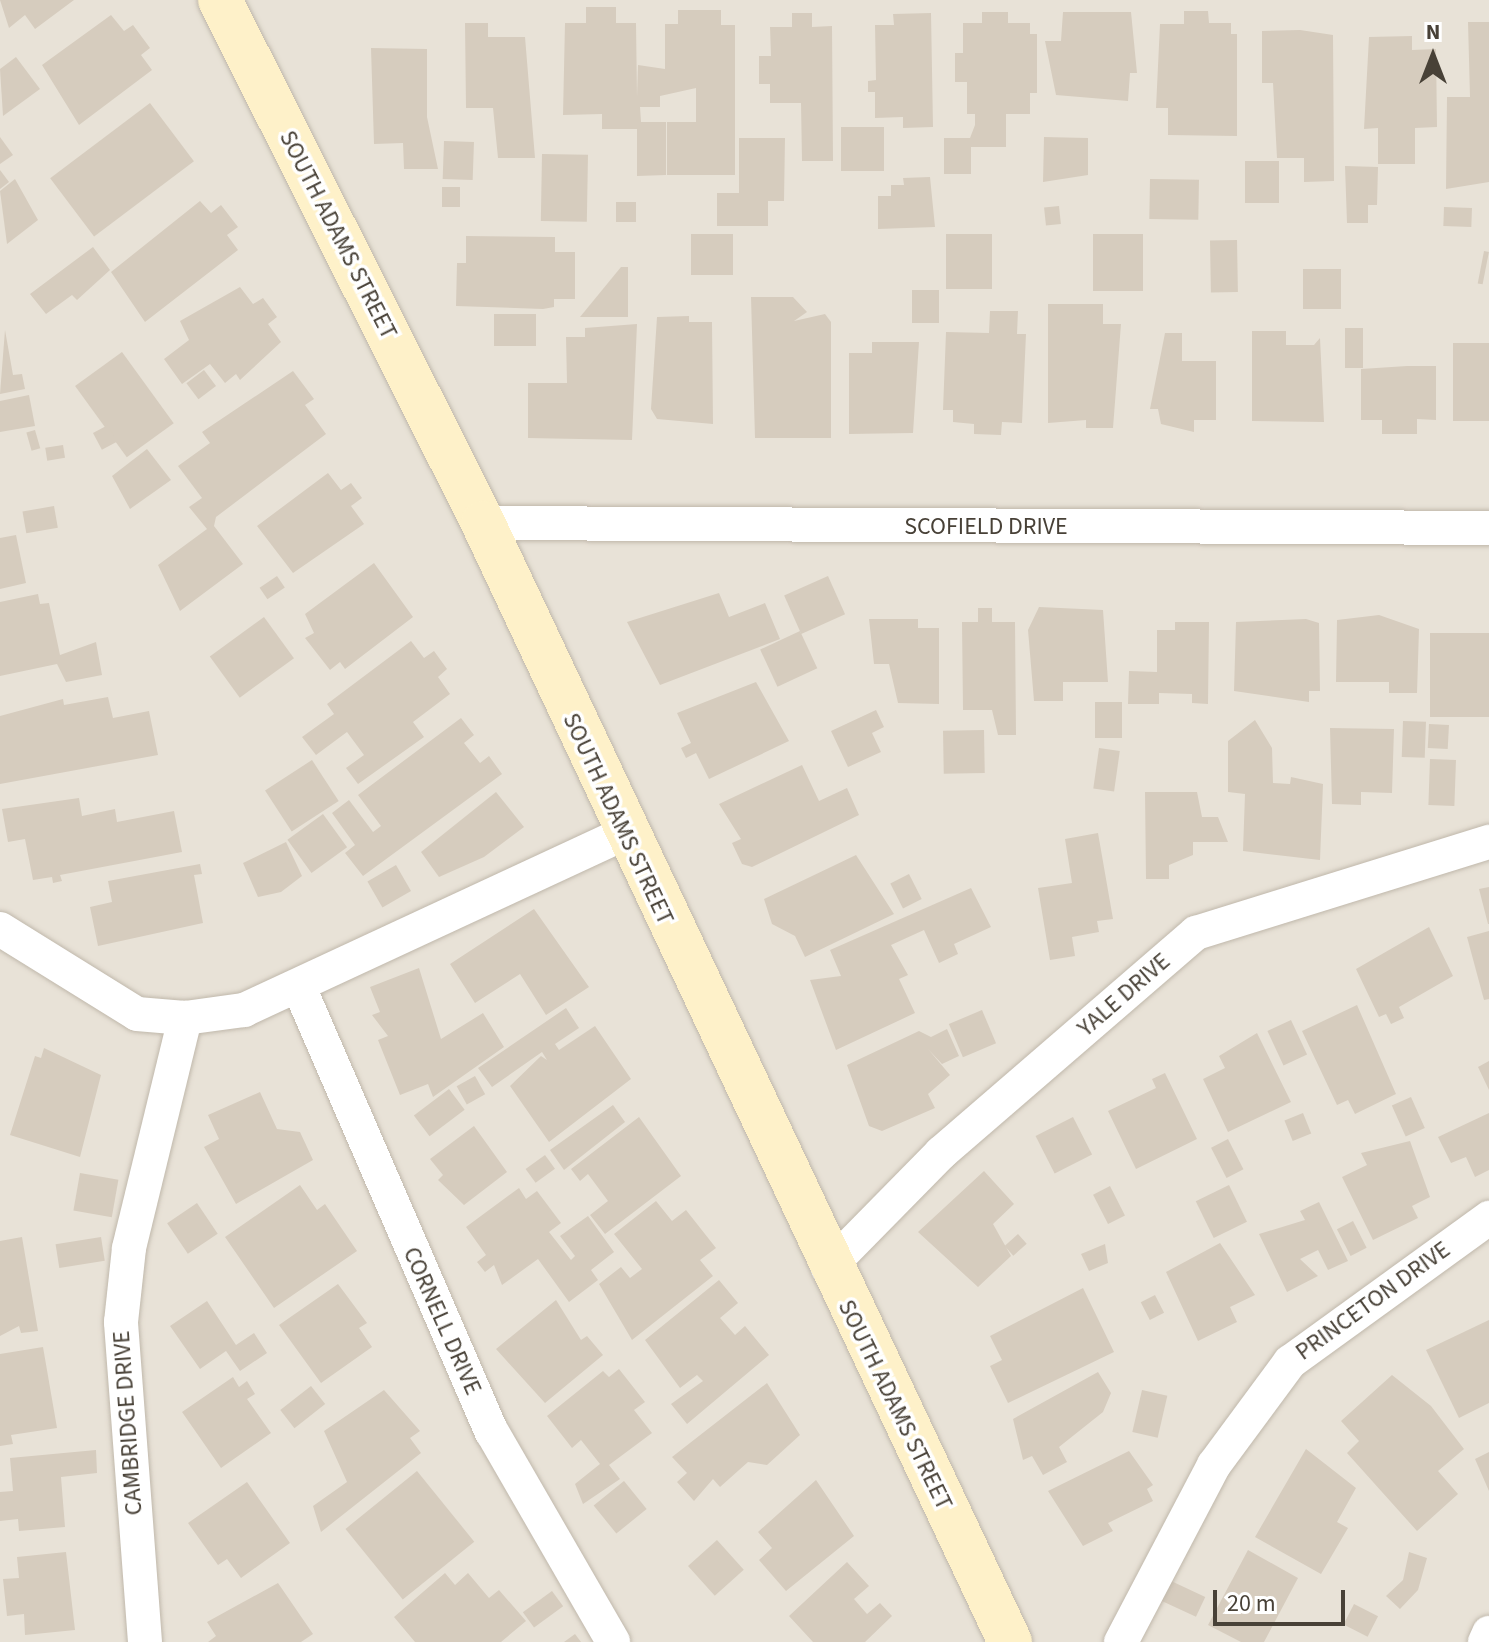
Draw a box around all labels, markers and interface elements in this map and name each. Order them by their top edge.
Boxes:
north arrow [1393,16,1473,96]
text: N [1426,16,1440,48]
street label: SOUTH ADAMS STREET [273,126,403,344]
street label: SCOFIELD DRIVE [904,513,1068,541]
street label: SOUTH ADAMS STREET [556,709,680,929]
street label: YALE DRIVE [1072,947,1176,1043]
street label: PRINCETON DRIVE [1290,1235,1456,1367]
street label: CORNELL DRIVE [397,1243,487,1399]
street label: SOUTH ADAMS STREET [832,1295,958,1515]
street label: CAMBRIDGE DRIVE [107,1330,149,1516]
scale bar [1217,1574,1349,1624]
text: 20 m [1227,1586,1276,1621]

